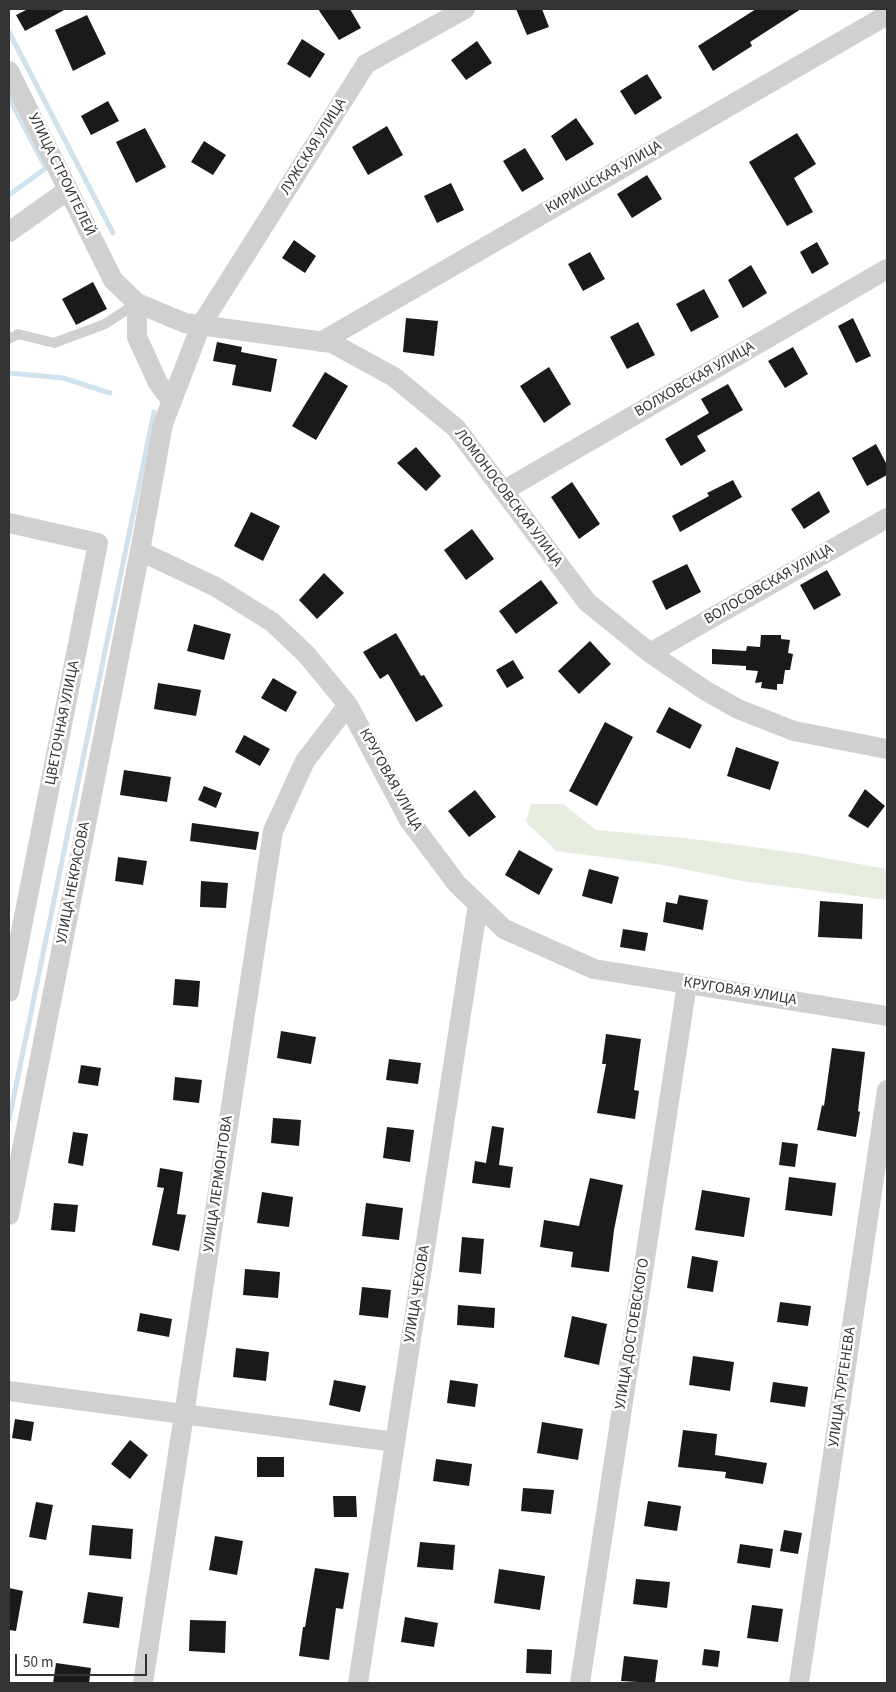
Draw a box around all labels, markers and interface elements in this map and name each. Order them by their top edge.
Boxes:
street label: ЛУЖСКАЯ УЛИЦА [277,95,351,199]
street label: УЛИЦА СТРОИТЕЛЕЙ [23,111,99,239]
street label: КИРИШСКАЯ УЛИЦА [543,137,665,219]
street label: ВОЛХОВСКАЯ УЛИЦА [632,338,758,422]
street label: ЛОМОНОСОВСКАЯ УЛИЦА [450,426,566,570]
street label: ВОЛОСОВСКАЯ УЛИЦА [701,541,837,629]
street label: ЦВЕТОЧНАЯ УЛИЦА [42,659,84,787]
street label: КРУГОВАЯ УЛИЦА [354,726,426,834]
street label: УЛИЦА НЕКРАСОВА [53,820,95,946]
street label: КРУГОВАЯ УЛИЦА [682,974,798,1010]
street label: УЛИЦА ЛЕРМОНТОВА [200,1114,238,1254]
street label: УЛИЦА ЧЕХОВА [401,1244,435,1344]
street label: УЛИЦА ДОСТОЕВСКОГО [612,1257,654,1411]
street label: УЛИЦА ТУРГЕНЕВА [826,1326,860,1448]
scale bar [18,1644,150,1676]
text: 50 m [23,1652,53,1673]

